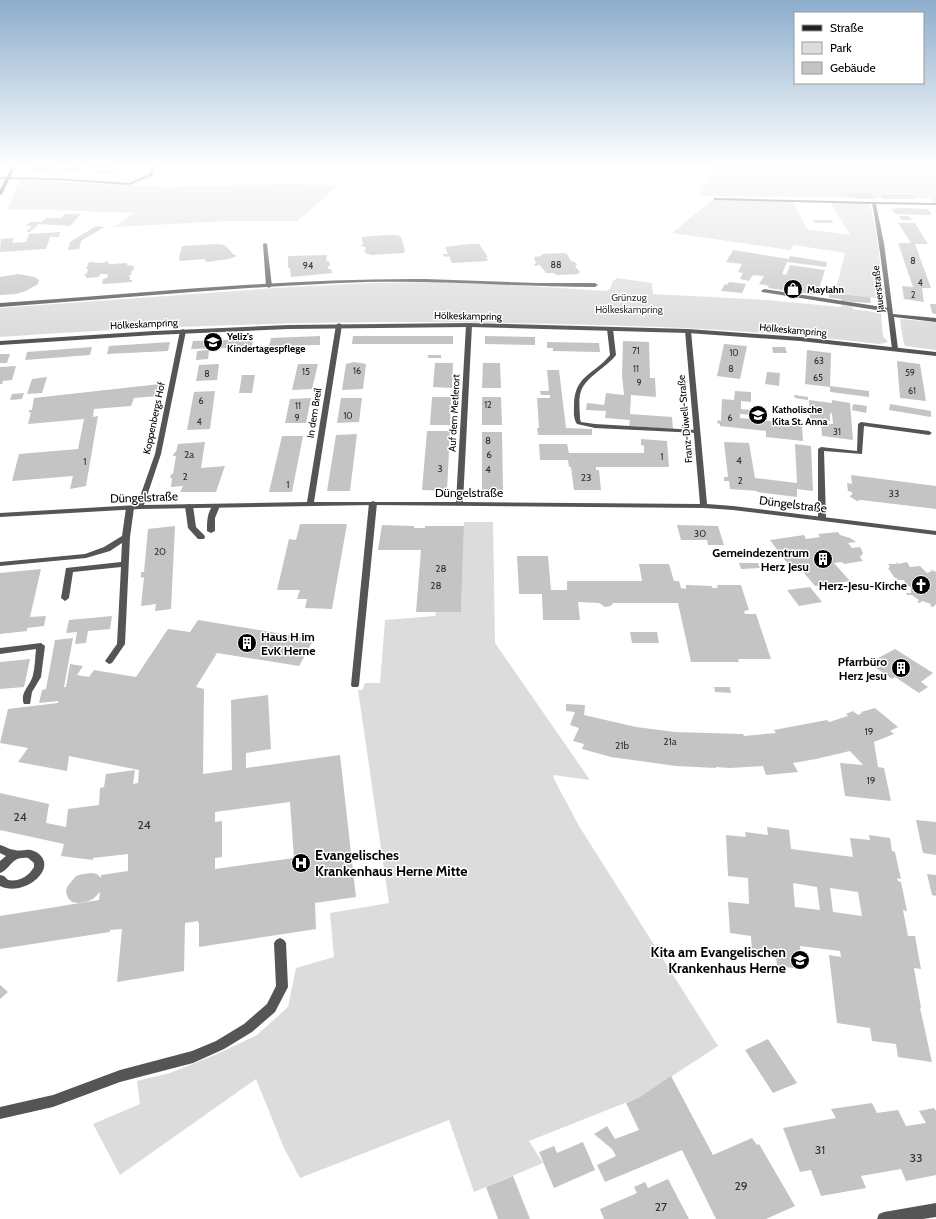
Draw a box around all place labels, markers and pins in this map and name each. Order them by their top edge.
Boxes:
shop icon: Maylahn [782,278,804,300]
place label: Maylahn [807,283,844,296]
place label: Yeliz's Kindertagespflege [226,330,305,355]
school or university icon: Yeliz's Kindertagespflege [202,331,224,353]
place label: Katholische Kita St. Anna [772,403,828,428]
school or university icon: Katholische Kita St. Anna [747,404,769,426]
place label: Gemeindezentrum Herz Jesu [712,545,809,574]
building icon: Gemeindezentrum Herz Jesu [812,548,834,570]
church icon: Herz-Jesu-Kirche [910,574,932,596]
place label: Herz-Jesu-Kirche [819,578,907,593]
place label: Haus H im EvK Herne [261,629,315,658]
building icon: Haus H im EvK Herne [236,632,258,654]
place label: Pfarrbüro Herz Jesu [838,654,887,683]
building icon: Pfarrbüro Herz Jesu [890,657,912,679]
place label: Evangelisches Krankenhaus Herne Mitte [315,846,468,880]
hospital icon: Evangelisches Krankenhaus Herne Mitte [290,852,312,874]
place label: Kita am Evangelischen Krankenhaus Herne [651,943,786,977]
school or university icon: Kita am Evangelischen Krankenhaus Herne [789,949,811,971]

